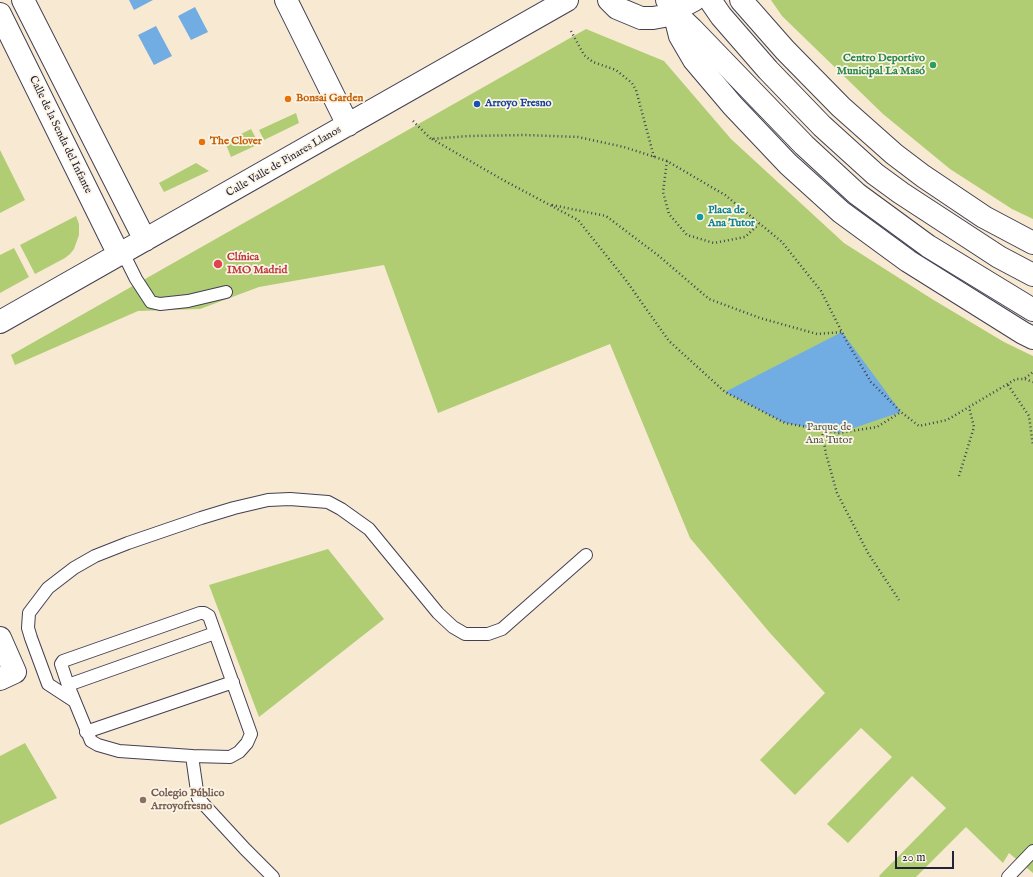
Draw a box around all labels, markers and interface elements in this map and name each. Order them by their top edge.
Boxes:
place label: Centro Deportivo Municipal La Masó [837,52,925,78]
marker: Centro Deportivo Municipal La Masó [928,60,938,70]
street label: Calle de la Senda del Infante [26,74,94,196]
place label: Bonsai Garden [296,92,363,106]
marker: Bonsai Garden [283,94,293,104]
place label: Arroyo Fresno [485,97,551,111]
marker: Arroyo Fresno [472,99,482,109]
street label: Calle Valle de Pinares Llanos [224,124,344,200]
place label: The Clover [210,135,262,149]
marker: The Clover [197,137,207,147]
place label: Placa de Ana Tutor [708,204,755,230]
marker: Placa de Ana Tutor [695,212,705,222]
place label: Clínica IMO Madrid [227,251,287,277]
marker: Clínica IMO Madrid [212,258,224,270]
park label: Parque de Ana Tutor [806,421,852,447]
place label: Colegio Público Arroyofresno [151,787,224,813]
marker: Colegio Público Arroyofresno [138,795,148,805]
scale bar [897,843,956,869]
text: 20 m [902,850,925,865]

